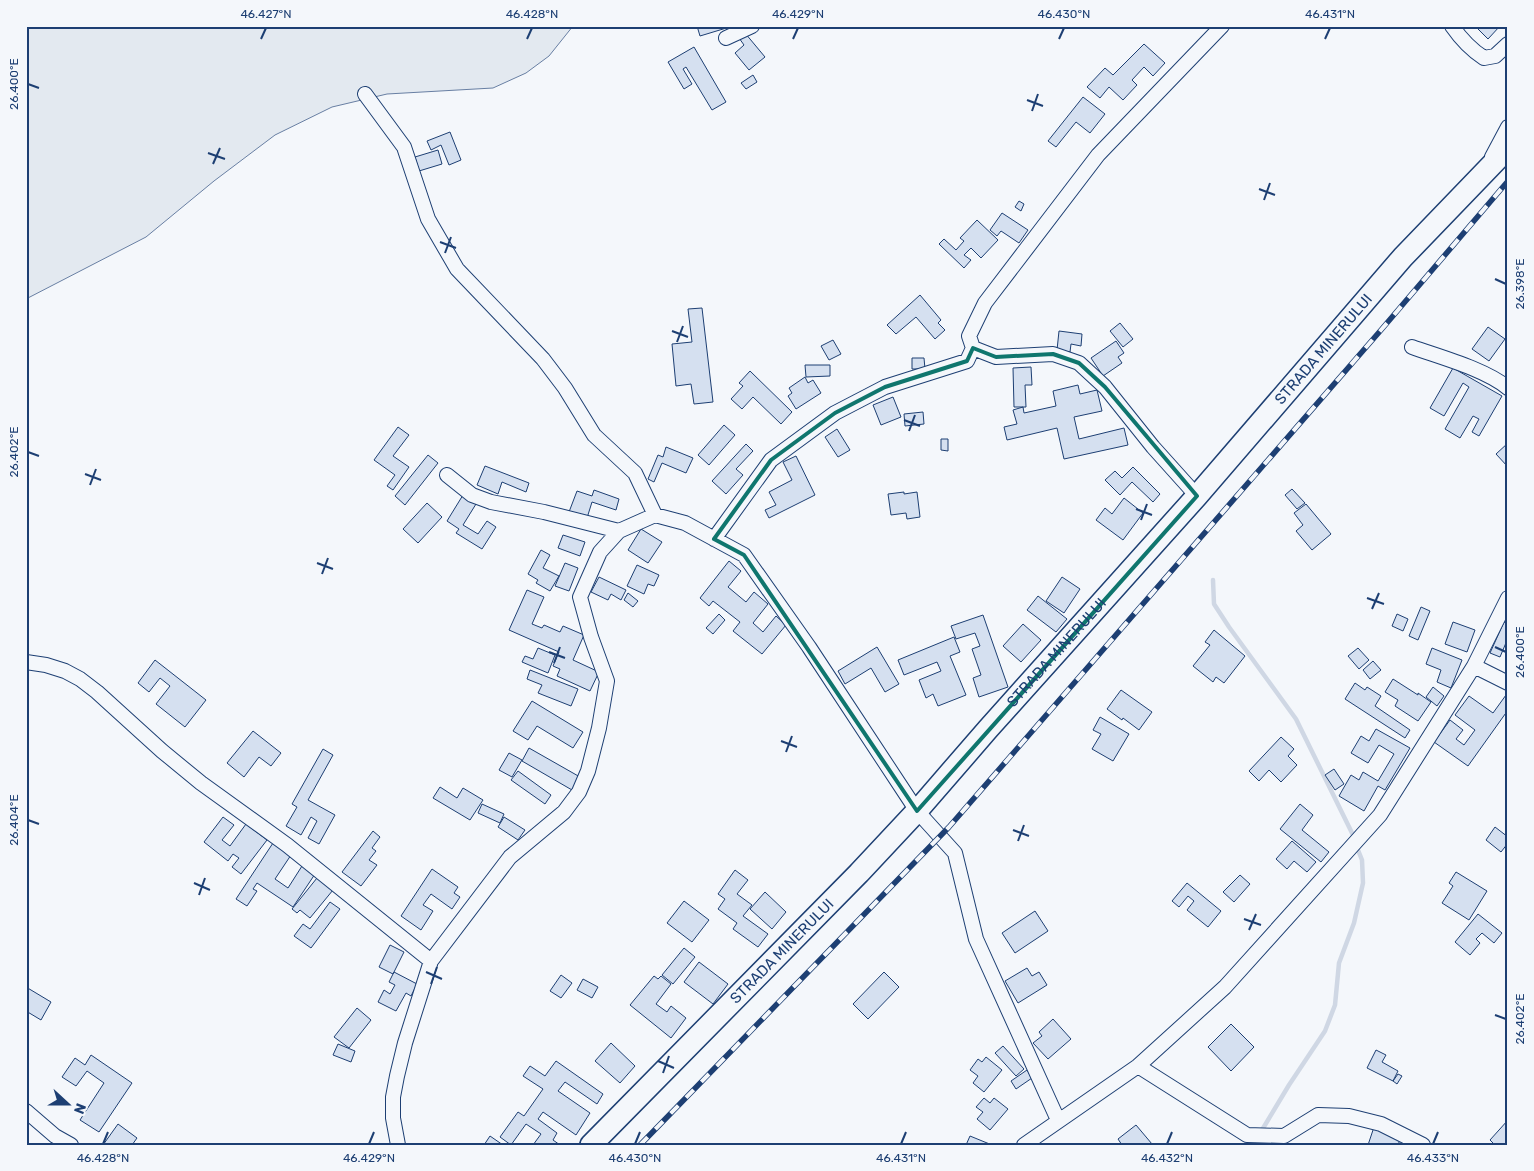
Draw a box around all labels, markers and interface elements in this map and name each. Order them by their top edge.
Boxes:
text: 46.427°N [240,7,292,21]
text: 46.428°N [506,7,558,21]
text: 46.429°N [772,7,824,21]
text: 46.430°N [1038,7,1090,21]
text: 46.431°N [1305,7,1355,21]
text: 26.400°E [7,58,21,110]
text: 26.398°E [1513,258,1527,310]
street label: STRADA MINERULUI [1271,290,1376,408]
text: 26.402°E [7,426,21,478]
street label: STRADA MINERULUI [1003,594,1110,711]
text: 26.400°E [1513,626,1527,678]
text: 26.404°E [7,794,21,846]
street label: STRADA MINERULUI [726,895,837,1007]
text: 26.402°E [1513,993,1527,1045]
north arrow [42,1078,92,1128]
text: N [70,1101,89,1116]
text: 46.428°N [77,1151,129,1165]
text: 46.429°N [343,1151,395,1165]
text: 46.430°N [609,1151,661,1165]
text: 46.431°N [876,1151,926,1165]
text: 46.432°N [1141,1151,1193,1165]
text: 46.433°N [1407,1151,1459,1165]

